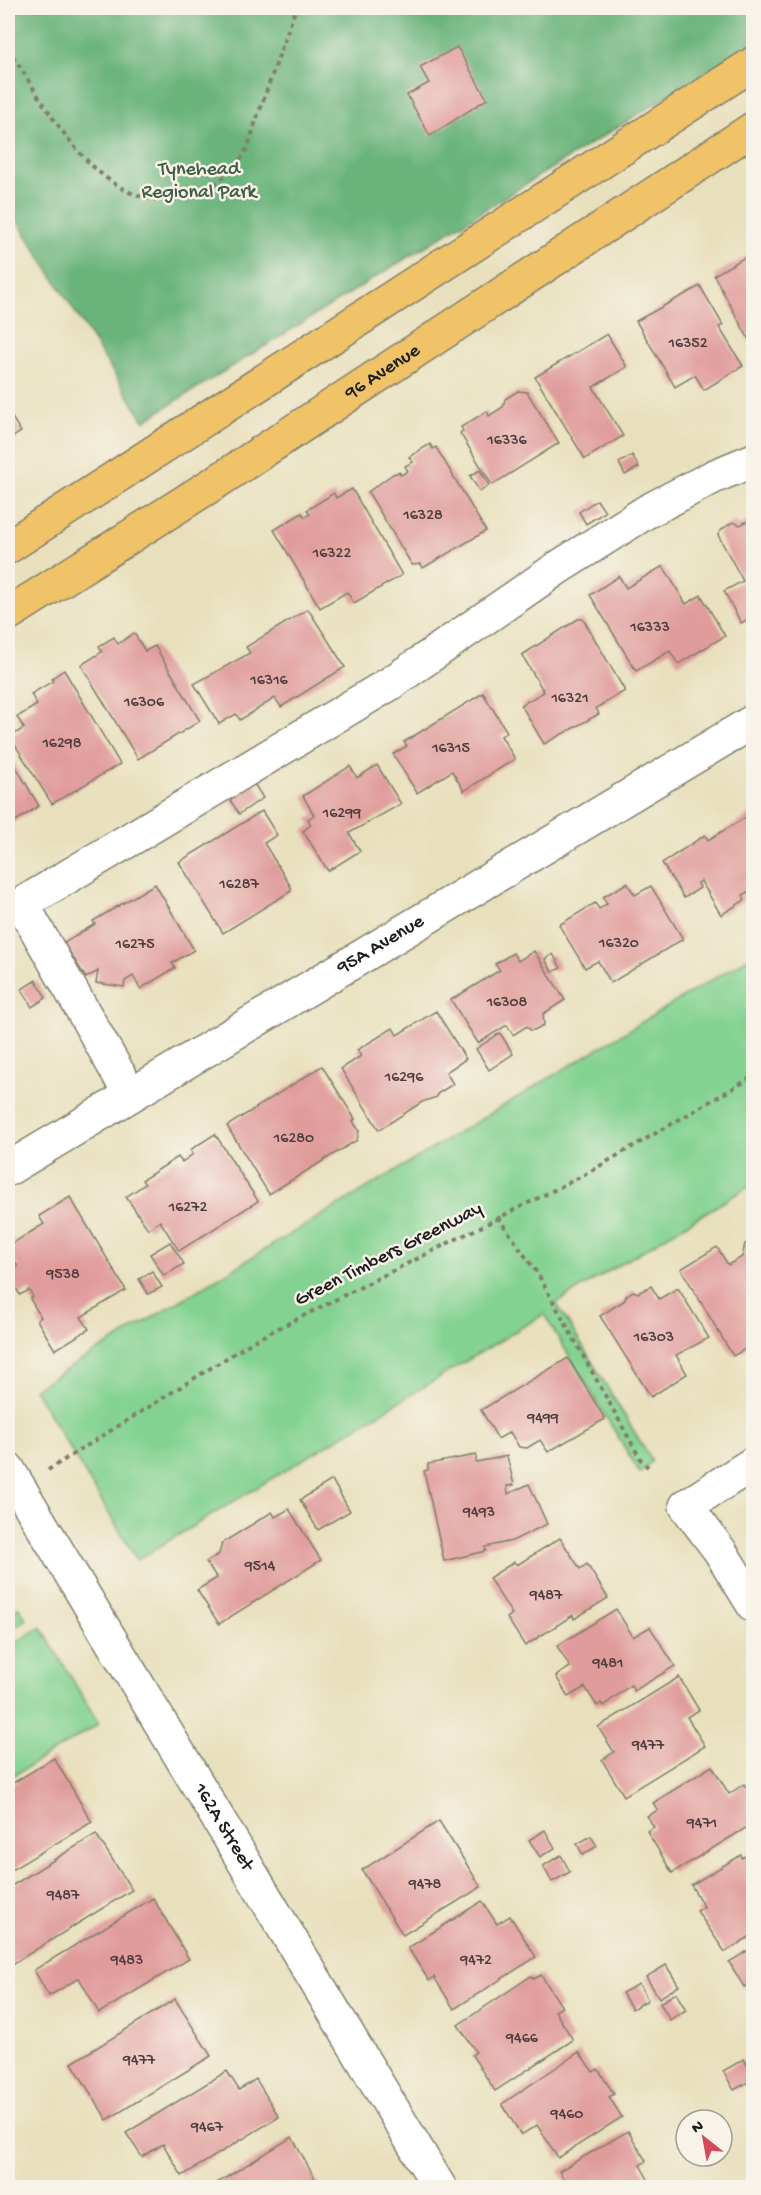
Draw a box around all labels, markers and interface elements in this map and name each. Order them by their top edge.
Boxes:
park label: Tynehead Regional Park [142,159,258,205]
house number: 16352 [667,335,708,354]
street label: 96 Avenue [340,339,425,406]
house number: 16336 [486,432,528,451]
house number: 16328 [402,507,443,526]
house number: 16322 [312,545,351,564]
house number: 16333 [629,619,670,638]
house number: 16316 [249,672,289,691]
house number: 16321 [550,690,589,709]
house number: 16306 [123,694,165,713]
house number: 16298 [41,735,82,754]
house number: 16315 [431,740,470,759]
house number: 16299 [322,805,361,824]
house number: 16287 [218,876,259,895]
street label: 95A Avenue [332,910,429,980]
house number: 16320 [598,935,639,954]
house number: 16275 [114,936,155,955]
house number: 16308 [486,994,528,1013]
house number: 16296 [384,1069,424,1088]
house number: 16280 [273,1130,314,1149]
street label: Green Timbers Greenway [291,1198,487,1312]
house number: 16272 [168,1199,207,1218]
house number: 9538 [45,1266,80,1285]
house number: 16303 [633,1329,674,1348]
house number: 9499 [526,1410,559,1429]
house number: 9493 [462,1504,495,1523]
house number: 9514 [244,1558,276,1577]
house number: 9487 [529,1587,563,1606]
house number: 9481 [592,1655,623,1674]
house number: 9477 [631,1737,665,1756]
street label: 162A Street [188,1779,259,1877]
house number: 9471 [686,1815,717,1834]
house number: 9478 [408,1876,442,1895]
house number: 9487 [46,1887,80,1906]
house number: 9483 [110,1952,143,1971]
house number: 9472 [459,1952,492,1971]
house number: 9466 [505,2030,539,2049]
house number: 9477 [122,2052,156,2071]
house number: 9460 [550,2106,583,2125]
north arrow [674,2108,734,2168]
text: N [689,2117,708,2139]
house number: 9467 [190,2119,224,2138]

